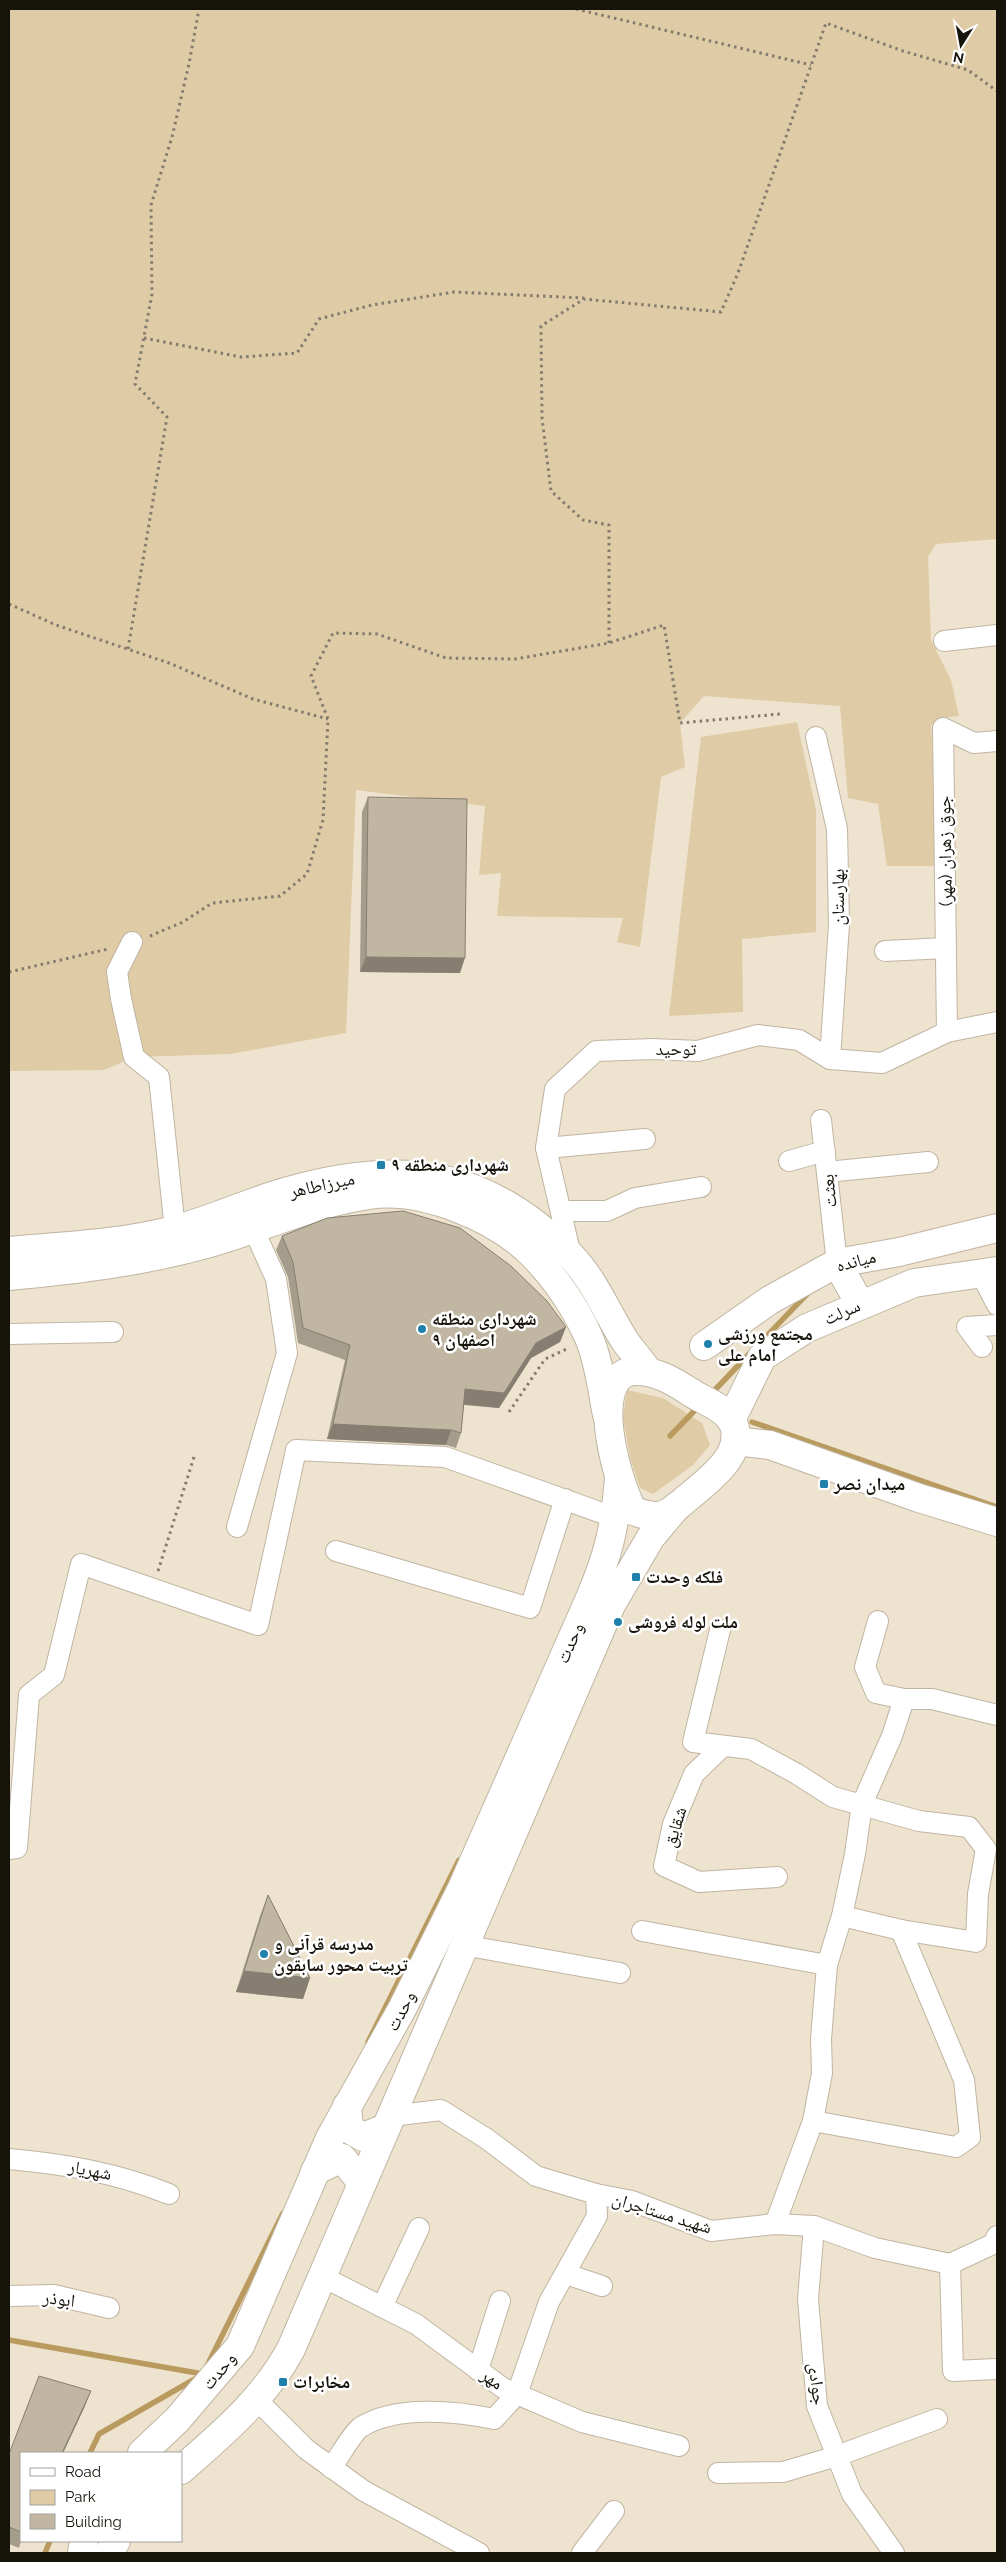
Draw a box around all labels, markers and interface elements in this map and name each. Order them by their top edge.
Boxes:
north arrow [936,20,986,70]
text: N [952,49,965,67]
street label: جوق زهران (مهر) [933,795,957,907]
street label: بهارستان [827,869,849,925]
street label: توحید [655,1038,697,1059]
place label: شهرداری منطقه ۹ [391,1154,509,1176]
marker: شهرداری منطقه ۹ [375,1159,387,1171]
street label: میرزاطاهر [286,1167,356,1202]
street label: بعثت [816,1173,841,1209]
street label: میانده [834,1245,878,1276]
street label: سرلت [820,1294,863,1329]
place label: شهرداری منطقه ۹ اصفهان [432,1308,537,1351]
marker: شهرداری منطقه ۹ اصفهان [416,1323,428,1335]
place label: مجتمع ورزشی امام علی [718,1323,813,1367]
marker: مجتمع ورزشی امام علی [702,1338,714,1350]
place label: میدان نصر [833,1473,905,1495]
marker: میدان نصر [818,1478,830,1490]
place label: فلکه وحدت [646,1566,723,1587]
marker: فلکه وحدت [630,1571,642,1583]
place label: ملت لوله فروشی [628,1611,738,1633]
marker: ملت لوله فروشی [612,1616,624,1628]
street label: وحدت [551,1619,588,1666]
street label: شقایق [658,1804,692,1850]
place label: مدرسه قرآنی و تربیت محور سابقون [274,1933,408,1976]
marker: مدرسه قرآنی و تربیت محور سابقون [258,1948,270,1960]
street label: وحدت [381,1987,420,2034]
street label: شهریار [66,2155,114,2184]
street label: شهید مستاجران [610,2187,714,2239]
street label: ابوذر [41,2286,76,2311]
street label: وحدت [197,2348,240,2394]
street label: جوادی [803,2361,831,2407]
street label: مهر [476,2363,507,2394]
place label: مخابرات [293,2371,350,2393]
marker: مخابرات [277,2376,289,2388]
legend [20,2452,182,2542]
text: Road [65,2463,101,2481]
text: Park [65,2488,96,2506]
text: Building [65,2513,122,2531]

